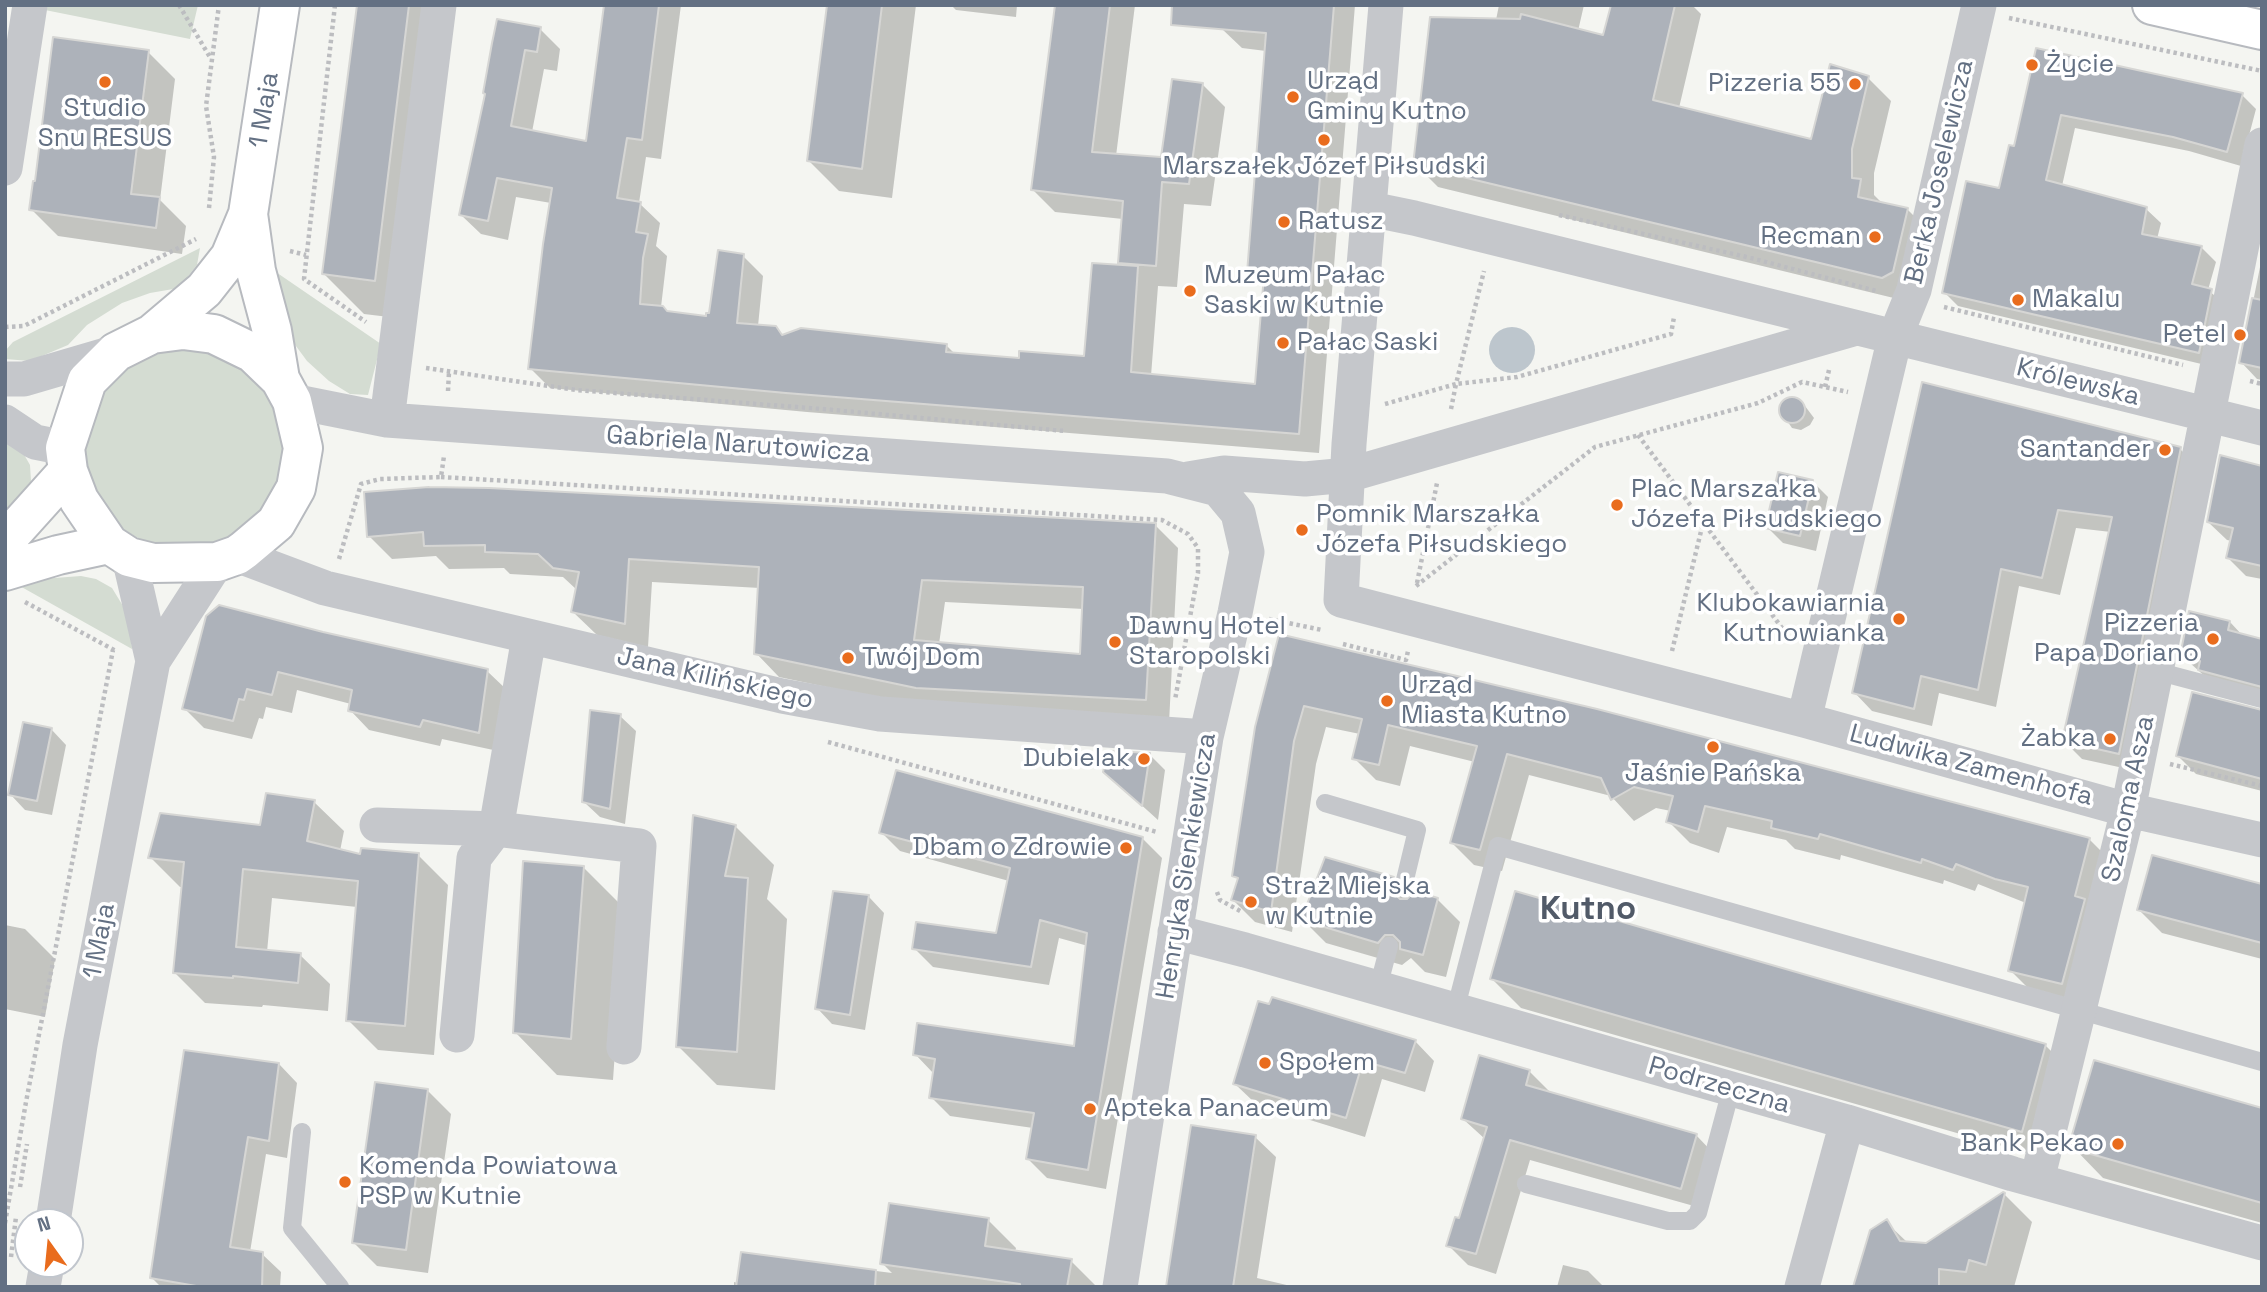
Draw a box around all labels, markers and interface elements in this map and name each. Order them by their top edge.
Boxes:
place label: Życie [2046,49,2114,81]
street label: Berka Joselewicza [1899,57,1981,287]
marker: Życie [2024,57,2040,73]
place label: Urząd Gminy Kutno [1307,66,1467,128]
place label: Pizzeria 55 [1708,68,1841,100]
street label: 1 Maja [244,70,286,150]
marker: Studio Snu RESUS [97,74,113,90]
marker: Pizzeria 55 [1847,76,1863,92]
marker: Urząd Gminy Kutno [1285,89,1301,105]
place label: Studio Snu RESUS [38,93,172,154]
marker: Marszałek Józef Piłsudski [1316,132,1332,148]
place label: Marszałek Józef Piłsudski [1162,151,1486,183]
place label: Ratusz [1298,206,1384,238]
marker: Ratusz [1276,214,1292,230]
place label: Recman [1760,221,1861,253]
marker: Recman [1867,229,1883,245]
place label: Muzeum Pałac Saski w Kutnie [1204,260,1386,322]
marker: Muzeum Pałac Saski w Kutnie [1182,283,1198,299]
place label: Makalu [2032,284,2120,316]
marker: Makalu [2010,292,2026,308]
place label: Petel [2163,319,2226,351]
place label: Pałac Saski [1297,327,1438,359]
marker: Petel [2232,327,2248,343]
marker: Pałac Saski [1275,335,1291,351]
street label: Królewska [2013,353,2143,413]
street label: Gabriela Narutowicza [605,420,871,470]
place label: Santander [2020,434,2151,466]
marker: Santander [2157,442,2173,458]
place label: Plac Marszałka Józefa Piłsudskiego [1631,474,1882,536]
marker: Plac Marszałka Józefa Piłsudskiego [1609,497,1625,513]
place label: Pomnik Marszałka Józefa Piłsudskiego [1316,499,1567,560]
marker: Pomnik Marszałka Józefa Piłsudskiego [1294,522,1310,538]
place label: Klubokawiarnia Kutnowianka [1696,588,1885,650]
place label: Pizzeria Papa Doriano [2034,608,2199,670]
place label: Dawny Hotel Staropolski [1129,611,1286,672]
marker: Klubokawiarnia Kutnowianka [1891,611,1907,627]
marker: Pizzeria Papa Doriano [2205,631,2221,647]
marker: Dawny Hotel Staropolski [1107,634,1123,650]
street label: Jana Kilińskiego [614,641,816,717]
place label: Twój Dom [862,642,981,674]
marker: Twój Dom [840,650,856,666]
place label: Urząd Miasta Kutno [1401,670,1567,732]
marker: Urząd Miasta Kutno [1379,693,1395,709]
street label: Szaloma Asza [2096,713,2162,885]
street label: Ludwika Zamenhofa [1846,719,2096,813]
place label: Żabka [2021,723,2096,755]
street label: Henryka Sienkiewicza [1151,731,1223,1001]
marker: Żabka [2102,731,2118,747]
marker: Jaśnie Pańska [1705,739,1721,755]
place label: Dubielak [1023,743,1130,775]
marker: Dubielak [1136,751,1152,767]
place label: Jaśnie Pańska [1625,758,1801,790]
place label: Dbam o Zdrowie [912,832,1112,864]
marker: Dbam o Zdrowie [1118,840,1134,856]
place label: Straż Miejska w Kutnie [1265,871,1430,932]
district label: Kutno [1540,890,1636,930]
marker: Straż Miejska w Kutnie [1243,894,1259,910]
street label: 1 Maja [77,901,123,981]
place label: Społem [1279,1047,1375,1079]
street label: Podrzeczna [1645,1051,1793,1121]
marker: Społem [1257,1055,1273,1071]
place label: Apteka Panaceum [1104,1093,1329,1125]
marker: Apteka Panaceum [1082,1101,1098,1117]
place label: Bank Pekao [1960,1128,2104,1160]
marker: Bank Pekao [2110,1136,2126,1152]
place label: Komenda Powiatowa PSP w Kutnie [359,1151,618,1212]
marker: Komenda Powiatowa PSP w Kutnie [337,1174,353,1190]
north arrow [14,1208,84,1278]
text: N [35,1210,53,1238]

